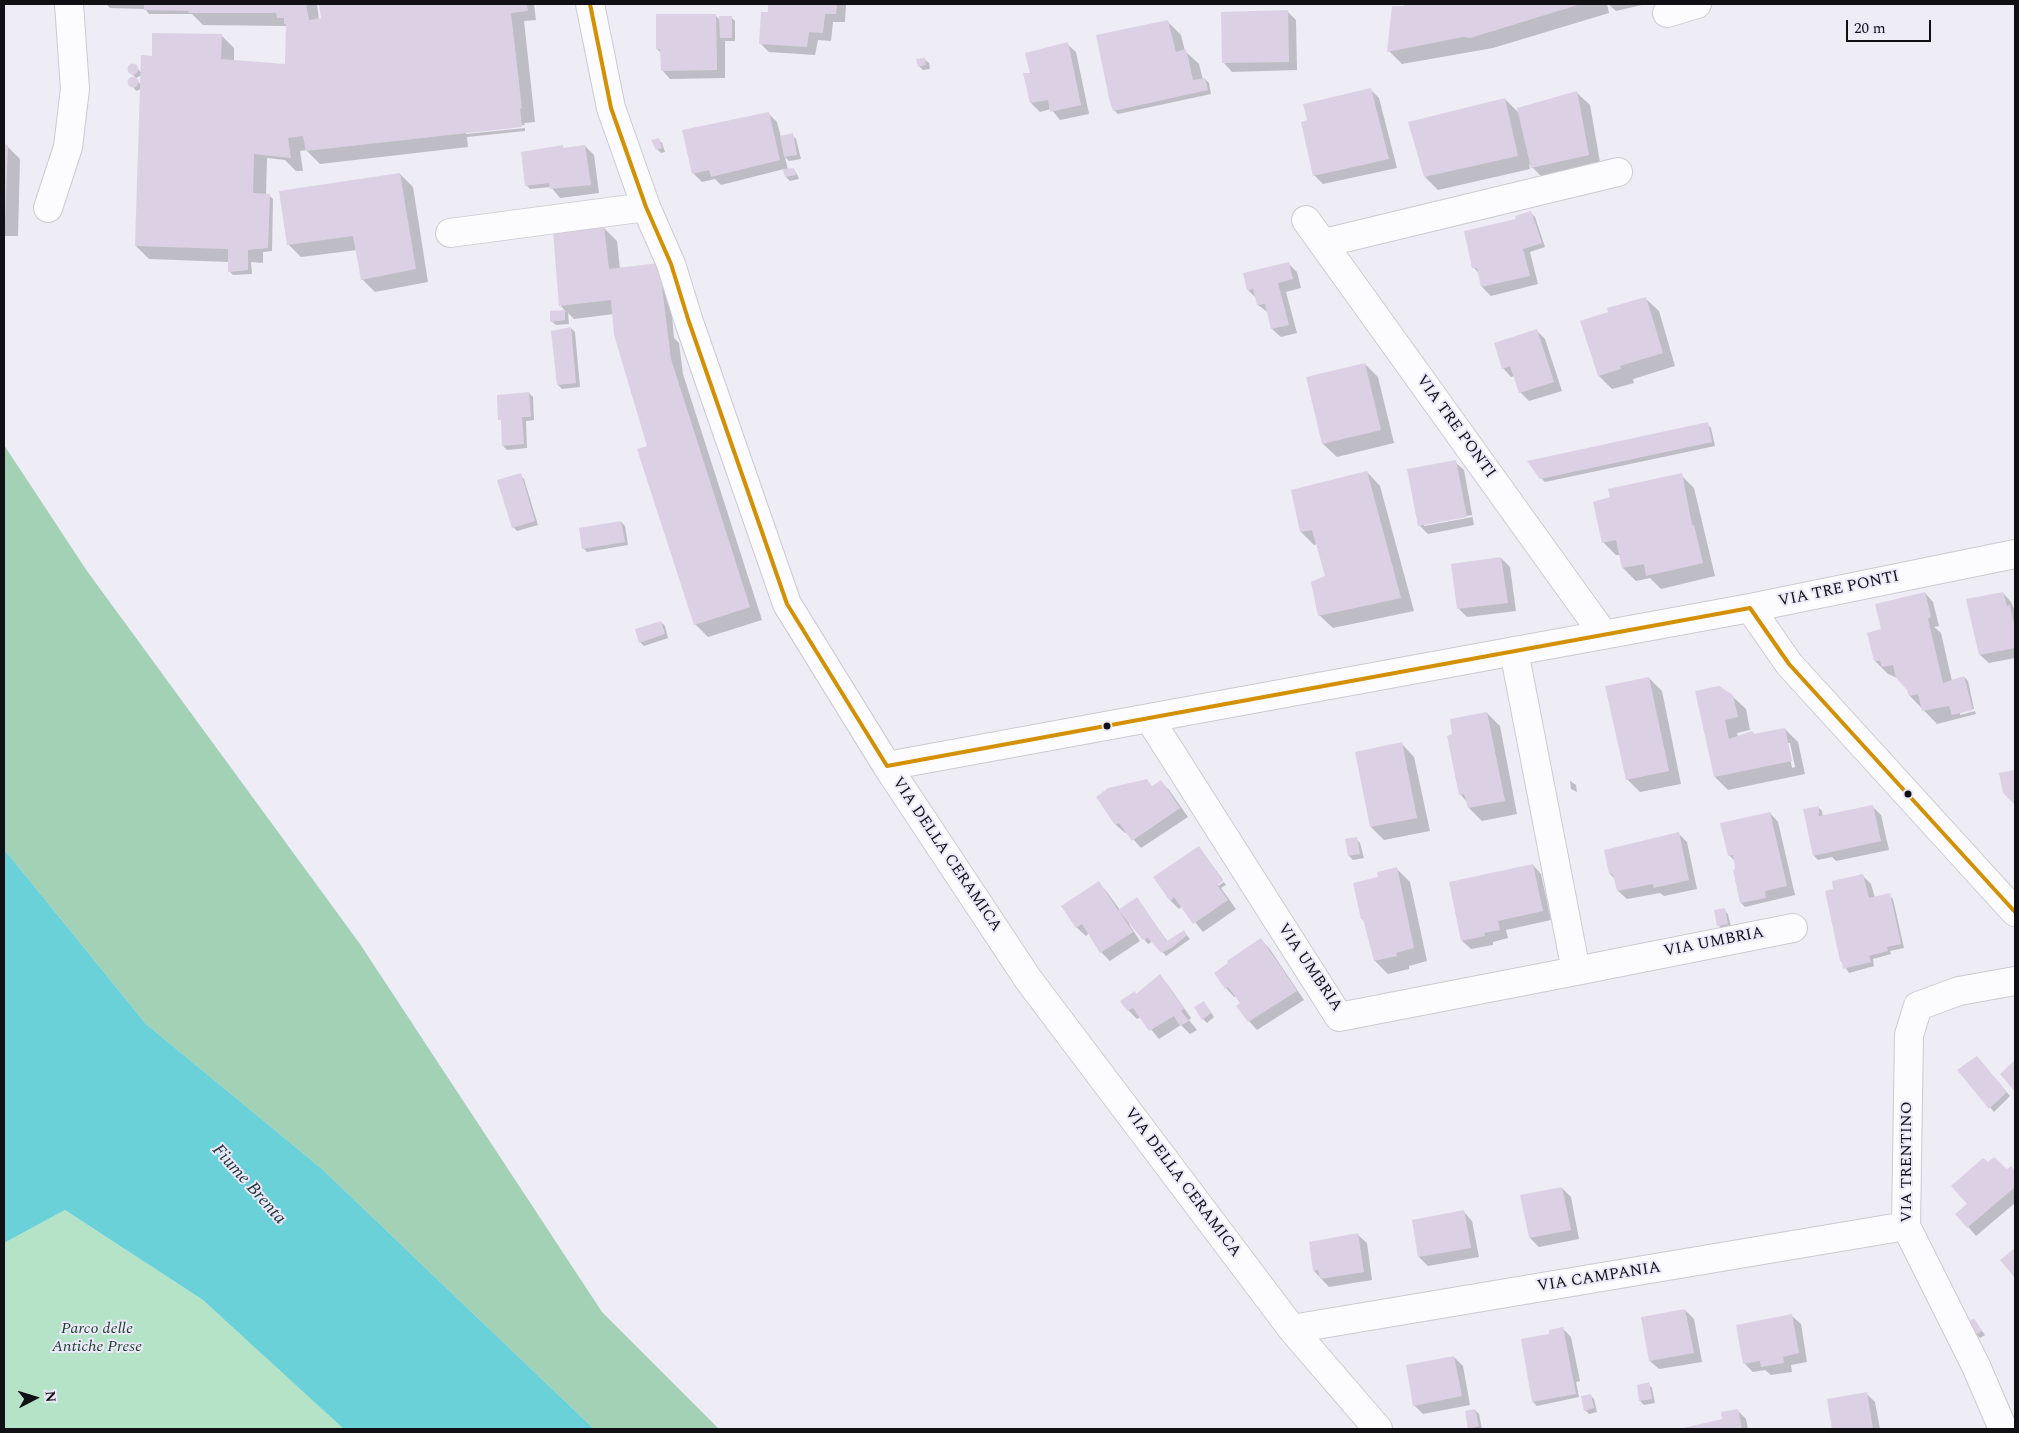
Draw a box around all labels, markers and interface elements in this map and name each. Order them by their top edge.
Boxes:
scale bar [1849,10,1934,42]
text: 20 m [1854,17,1886,40]
street label: VIA TRE PONTI [1411,372,1499,482]
street label: VIA TRE PONTI [1777,568,1901,612]
unlabelled marker [1102,721,1112,731]
street label: VIA DELLA CERAMICA [887,774,1005,936]
unlabelled marker [1903,789,1913,799]
street label: VIA UMBRIA [1273,920,1345,1016]
street label: VIA UMBRIA [1662,924,1766,962]
street label: VIA TRENTINO [1898,1101,1918,1223]
street label: VIA DELLA CERAMICA [1120,1104,1244,1262]
water label: Fiume Brenta [206,1140,290,1230]
street label: VIA CAMPANIA [1536,1259,1662,1297]
park label: Parco delle Antiche Prese [52,1320,142,1358]
north arrow [10,1373,60,1423]
text: N [39,1390,61,1403]

